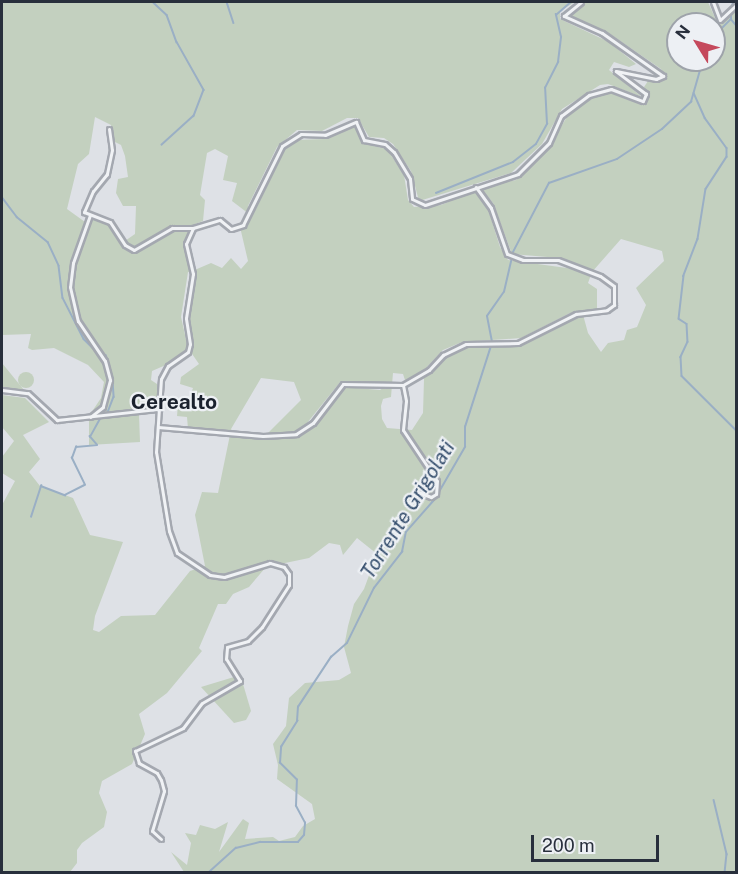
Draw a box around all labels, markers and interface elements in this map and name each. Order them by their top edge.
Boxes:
north arrow [666,12,726,72]
text: N [671,21,694,43]
district label: Cerealto [131,389,217,415]
water label: Torrente Grigolati [356,437,460,583]
scale bar [534,823,662,861]
text: 200 m [542,835,595,856]

